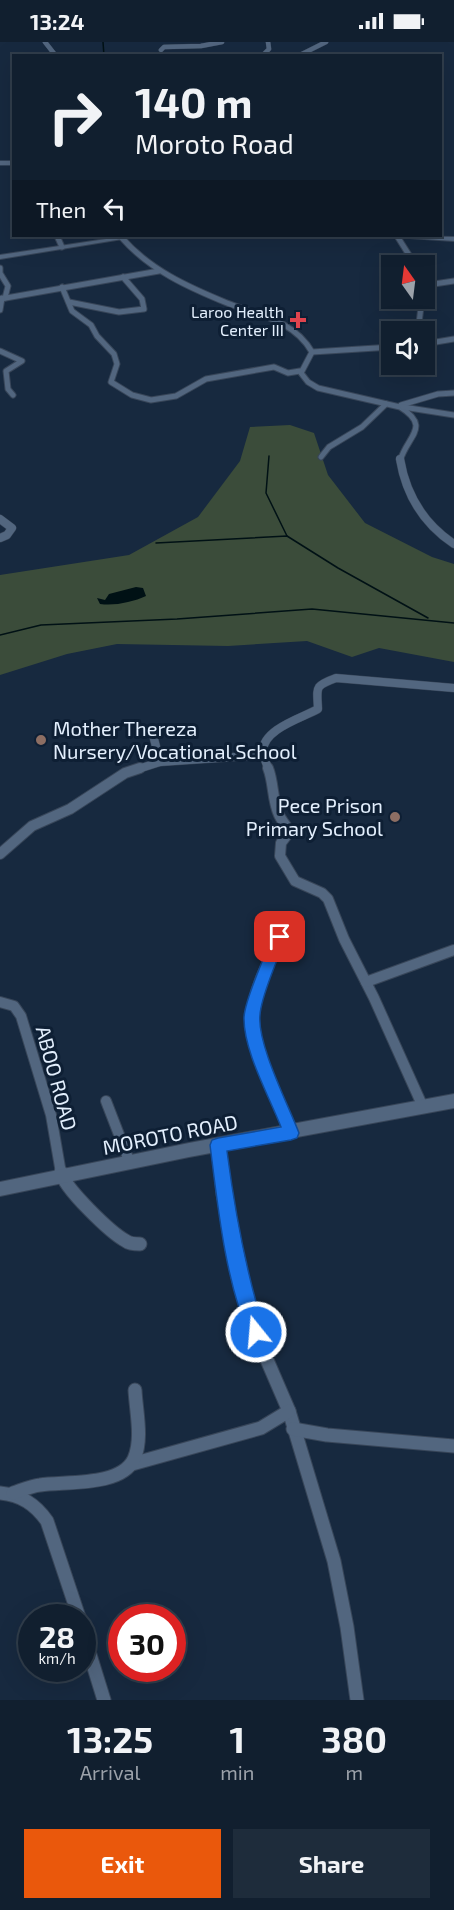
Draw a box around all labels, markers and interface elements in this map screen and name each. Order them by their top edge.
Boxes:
text: 13:24 [30,8,84,34]
text: 140 m [135,76,252,126]
icon: right [36,78,114,156]
text: Moroto Road [135,127,294,159]
icon: left [98,192,131,225]
text: Then [36,196,86,222]
north arrow [381,255,435,309]
map controls [381,255,435,375]
place label: Laroo Health Center III [191,302,284,339]
marker: Laroo Health Center III [289,311,307,329]
button: sound [381,321,435,375]
place label: Mother Thereza Nursery/Vocational School [53,716,297,763]
marker: Mother Thereza Nursery/Vocational School [34,733,48,747]
place label: Pece Prison Primary School [246,793,383,840]
marker: Pece Prison Primary School [388,810,402,824]
pin [254,911,305,962]
icon: arrive [263,920,296,953]
street label: ABOO ROAD [32,1023,82,1133]
street label: MOROTO ROAD [101,1109,239,1159]
position arrow [224,1300,288,1364]
speed limit sign: 30 [108,1604,186,1682]
text: 28 [39,1618,75,1654]
text: km/h [38,1649,76,1667]
text: 13:25 [67,1717,153,1760]
text: 1 [229,1717,245,1760]
text: 380 [321,1717,387,1760]
text: Arrival [80,1760,141,1784]
text: min [220,1760,254,1784]
text: m [345,1760,363,1784]
button: Exit [24,1829,221,1898]
button: Share [233,1829,430,1898]

